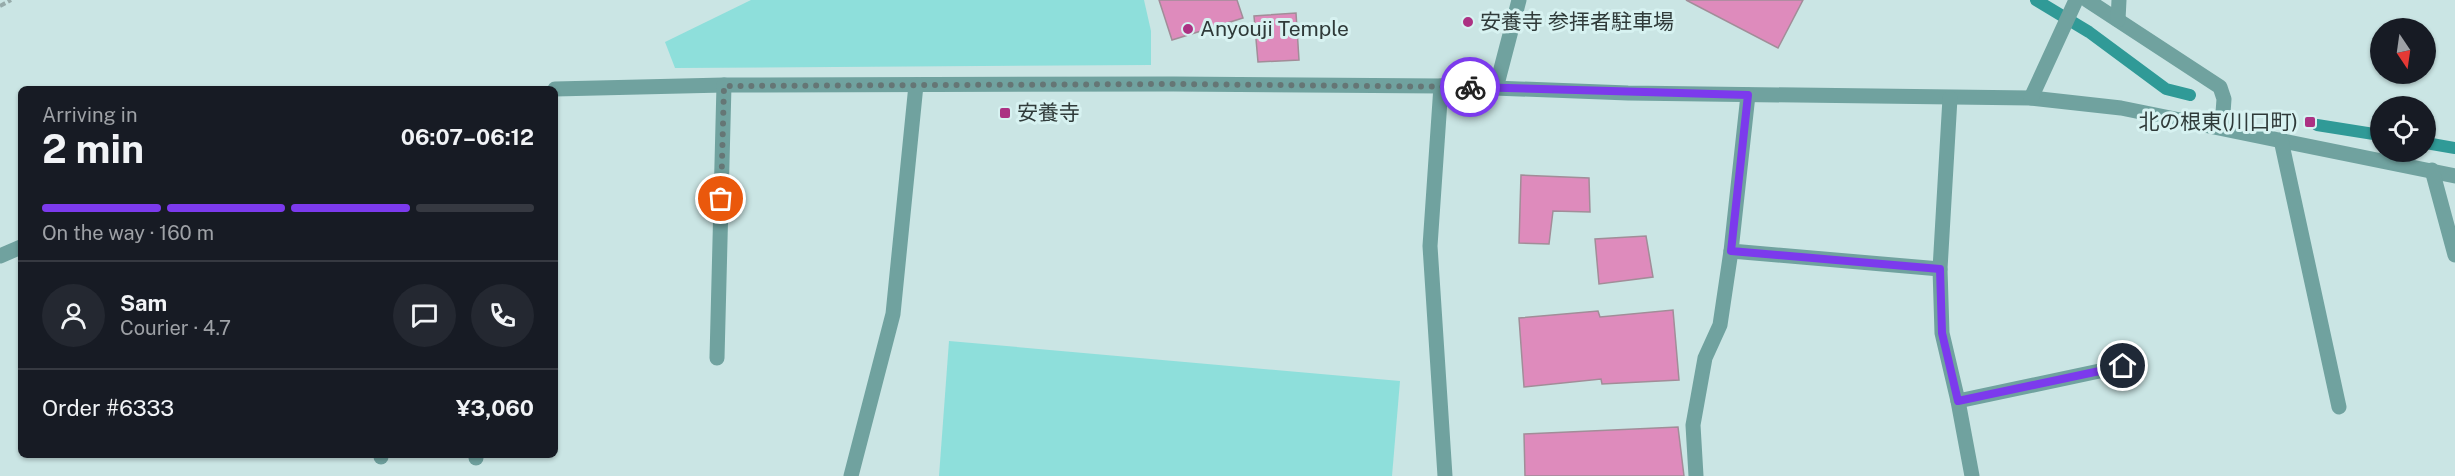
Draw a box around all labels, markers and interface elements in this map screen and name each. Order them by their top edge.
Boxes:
place label: 安養寺 参拝者駐車場 [1480,9,1674,34]
marker: 安養寺 参拝者駐車場 [1461,15,1475,29]
place label: Anyouji Temple [1200,16,1349,41]
north arrow [2370,18,2436,84]
map controls [2370,18,2436,162]
marker: Anyouji Temple [1181,22,1195,36]
courier [1440,57,1500,117]
icon: bike [1454,71,1487,104]
button: locate [2370,96,2436,162]
place label: 安養寺 [1017,100,1080,125]
text: Arriving in [42,103,137,127]
marker: 安養寺 [998,106,1012,120]
place label: 北の根東(川口町) [2138,109,2298,134]
marker: 北の根東(川口町) [2303,115,2317,129]
text: 06:07–06:12 [401,124,534,150]
text: 2 min [42,126,144,172]
pin [695,173,746,224]
icon: bag [704,182,737,215]
text: On the way · 160 m [42,221,214,245]
button: person [42,284,105,347]
button: chat [393,284,456,347]
button: phone [471,284,534,347]
text: Sam [120,290,167,316]
text: Courier · 4.7 [120,316,231,340]
pin [2097,340,2148,391]
icon: home [2106,349,2139,382]
text: Order #6333 [42,395,174,421]
text: ¥3,060 [456,395,534,421]

